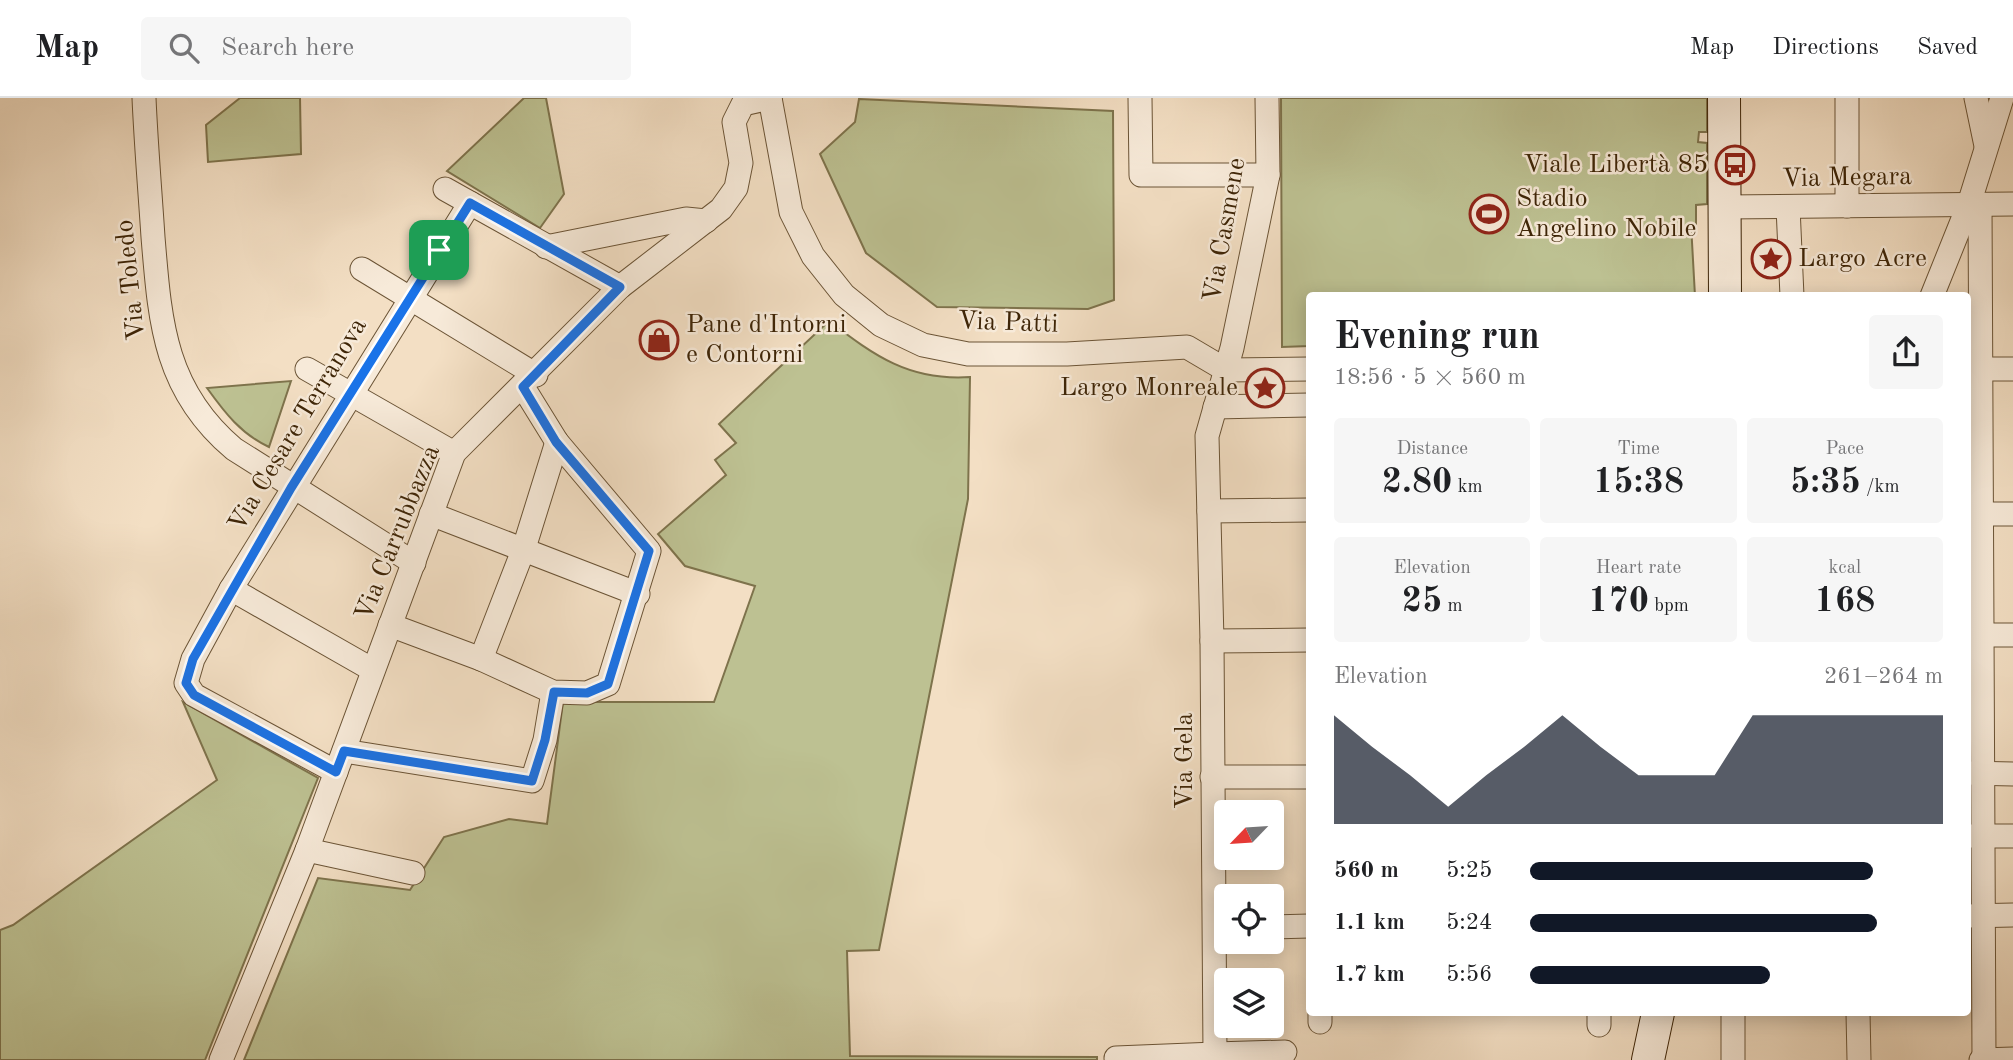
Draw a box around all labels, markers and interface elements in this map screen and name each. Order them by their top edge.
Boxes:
search box [141,17,631,80]
icon: search [165,29,203,67]
text: Map [35,32,99,65]
text: Search here [221,35,354,61]
text: Map [1690,36,1734,60]
text: Directions [1772,36,1879,60]
text: Saved [1917,36,1978,60]
bus stop icon: Viale Libertà 85 [1714,144,1756,186]
place label: Viale Libertà 85 [1523,152,1708,178]
street label: Via Casmene [1200,156,1250,304]
street label: Via Megara [1782,164,1912,192]
place label: Stadio Angelino Nobile [1516,186,1696,242]
sports icon: Stadio Angelino Nobile [1468,193,1510,235]
street label: Via Toledo [112,218,150,342]
pin [409,220,469,280]
icon: arrive [420,231,458,269]
place icon: Largo Acre [1750,238,1792,280]
place label: Largo Acre [1798,246,1927,272]
street label: Via Patti [957,308,1059,338]
place label: Pane d'Intorni e Contorni [686,312,846,368]
street label: Via Cesare Terranova [224,314,372,536]
button: share [1869,315,1943,389]
shop icon: Pane d'Intorni e Contorni [638,319,680,361]
text: Evening run [1334,319,1540,357]
text: 18:56 · 5 × 560 m [1334,366,1526,389]
place icon: Largo Monreale [1244,367,1286,409]
place label: Largo Monreale [1060,375,1238,401]
text: Distance [1396,440,1468,459]
text: Time [1617,440,1660,459]
text: Pace [1826,440,1864,459]
street label: Via Carrubbazza [351,441,445,624]
text: 2.80 [1382,465,1452,500]
text: 15:38 [1593,465,1684,500]
text: 5:35 [1790,465,1861,500]
text: km [1452,478,1483,497]
text: /km [1861,478,1900,497]
text: Elevation [1394,559,1471,578]
text: Heart rate [1596,559,1681,578]
text: kcal [1828,559,1861,578]
text: 25 [1402,584,1442,619]
text: 170 [1588,584,1649,619]
text: 168 [1814,584,1875,619]
text: m [1442,597,1463,616]
text: bpm [1649,597,1689,616]
text: Elevation [1334,665,1428,688]
text: 261–264 m [1824,665,1943,688]
street label: Via Gela [1172,713,1198,809]
north arrow [1214,800,1284,870]
map controls [1214,800,1284,1038]
text: 560 m [1334,859,1399,882]
text: 5:25 [1446,859,1492,882]
button: locate [1214,884,1284,954]
text: 1.1 km [1334,911,1405,934]
text: 5:24 [1446,911,1492,934]
text: 1.7 km [1334,963,1405,986]
text: 5:56 [1446,963,1492,986]
button: layers [1214,968,1284,1038]

